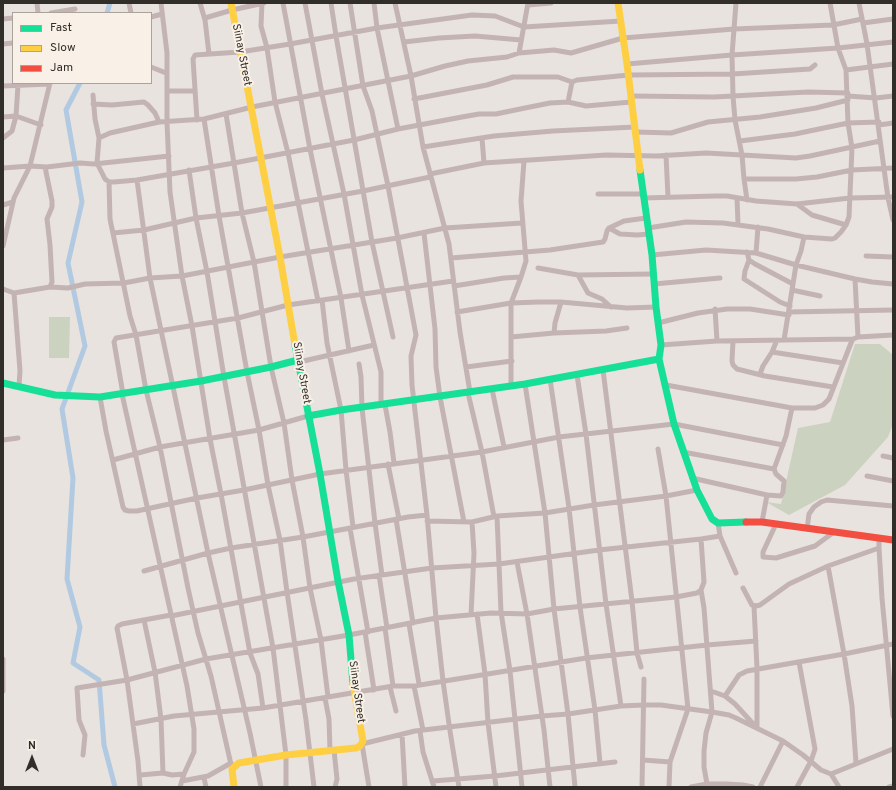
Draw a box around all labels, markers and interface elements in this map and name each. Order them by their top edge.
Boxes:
legend [12,12,152,84]
text: Fast [50,20,72,36]
street label: Siinay Street [229,23,253,87]
text: Slow [50,40,76,56]
text: Jam [50,60,73,76]
street label: Siinay Street [289,341,313,405]
street label: Siinay Street [345,660,367,724]
north arrow [12,738,52,778]
text: N [28,739,36,753]

